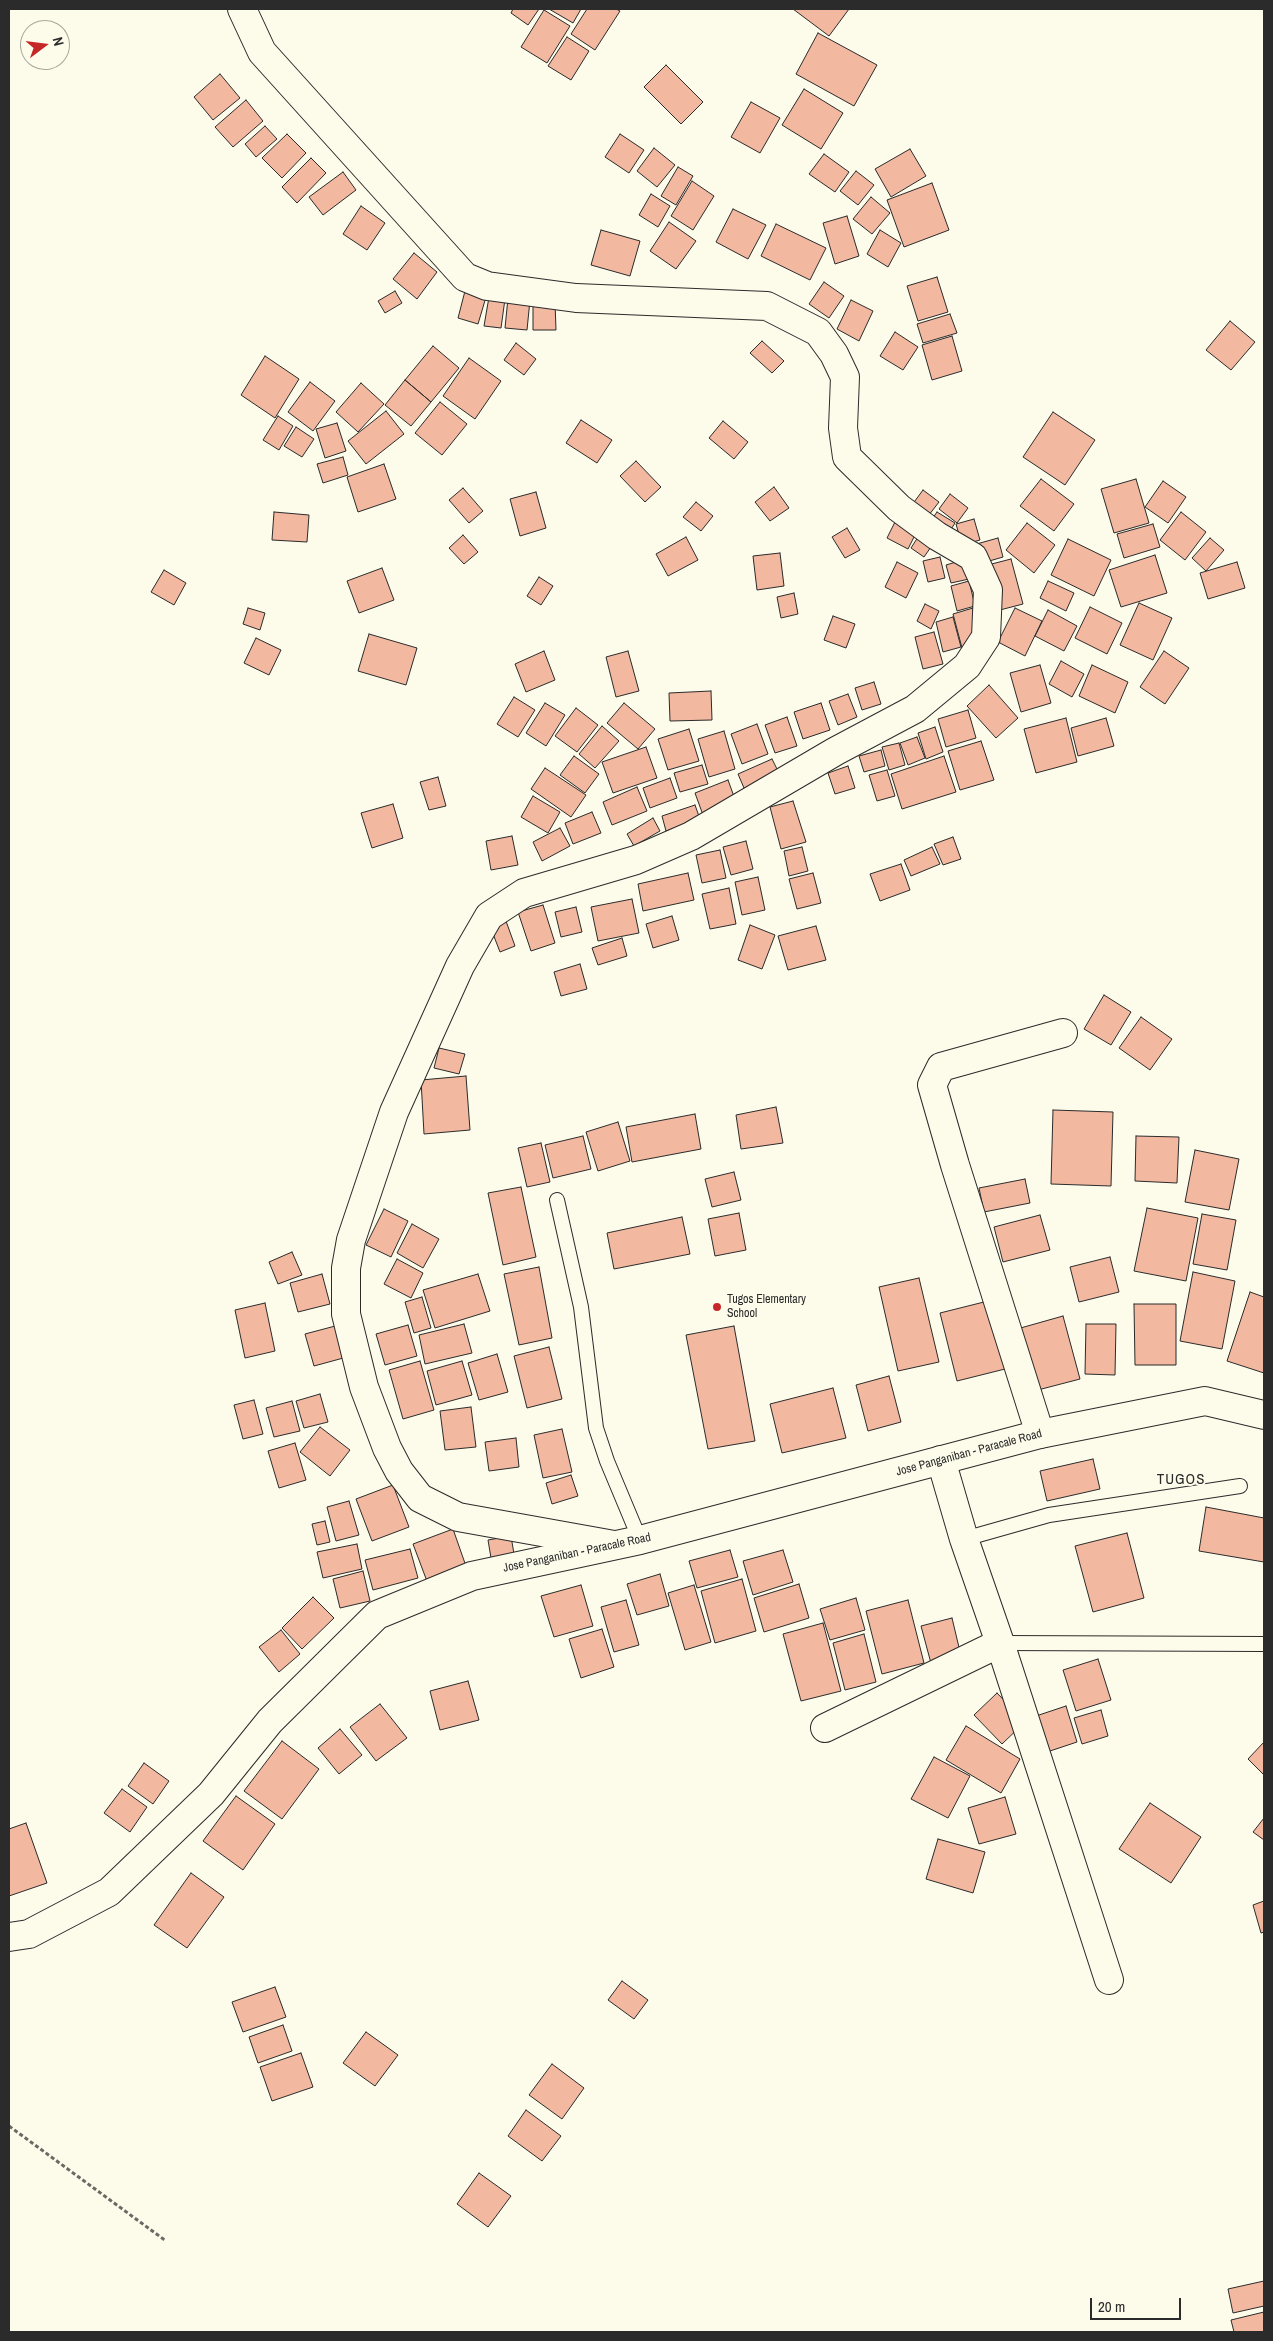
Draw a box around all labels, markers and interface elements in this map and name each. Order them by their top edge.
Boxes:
north arrow [20,20,70,70]
text: N [49,35,68,48]
place label: Tugos Elementary School [727,1293,806,1321]
marker: Tugos Elementary School [711,1301,723,1313]
street label: Jose Panganiban - Paracale Road [894,1427,1044,1479]
district label: TUGOS [1156,1471,1206,1489]
street label: Jose Panganiban - Paracale Road [502,1530,652,1576]
scale bar [1093,2288,1184,2320]
text: 20 m [1098,2296,1125,2317]

